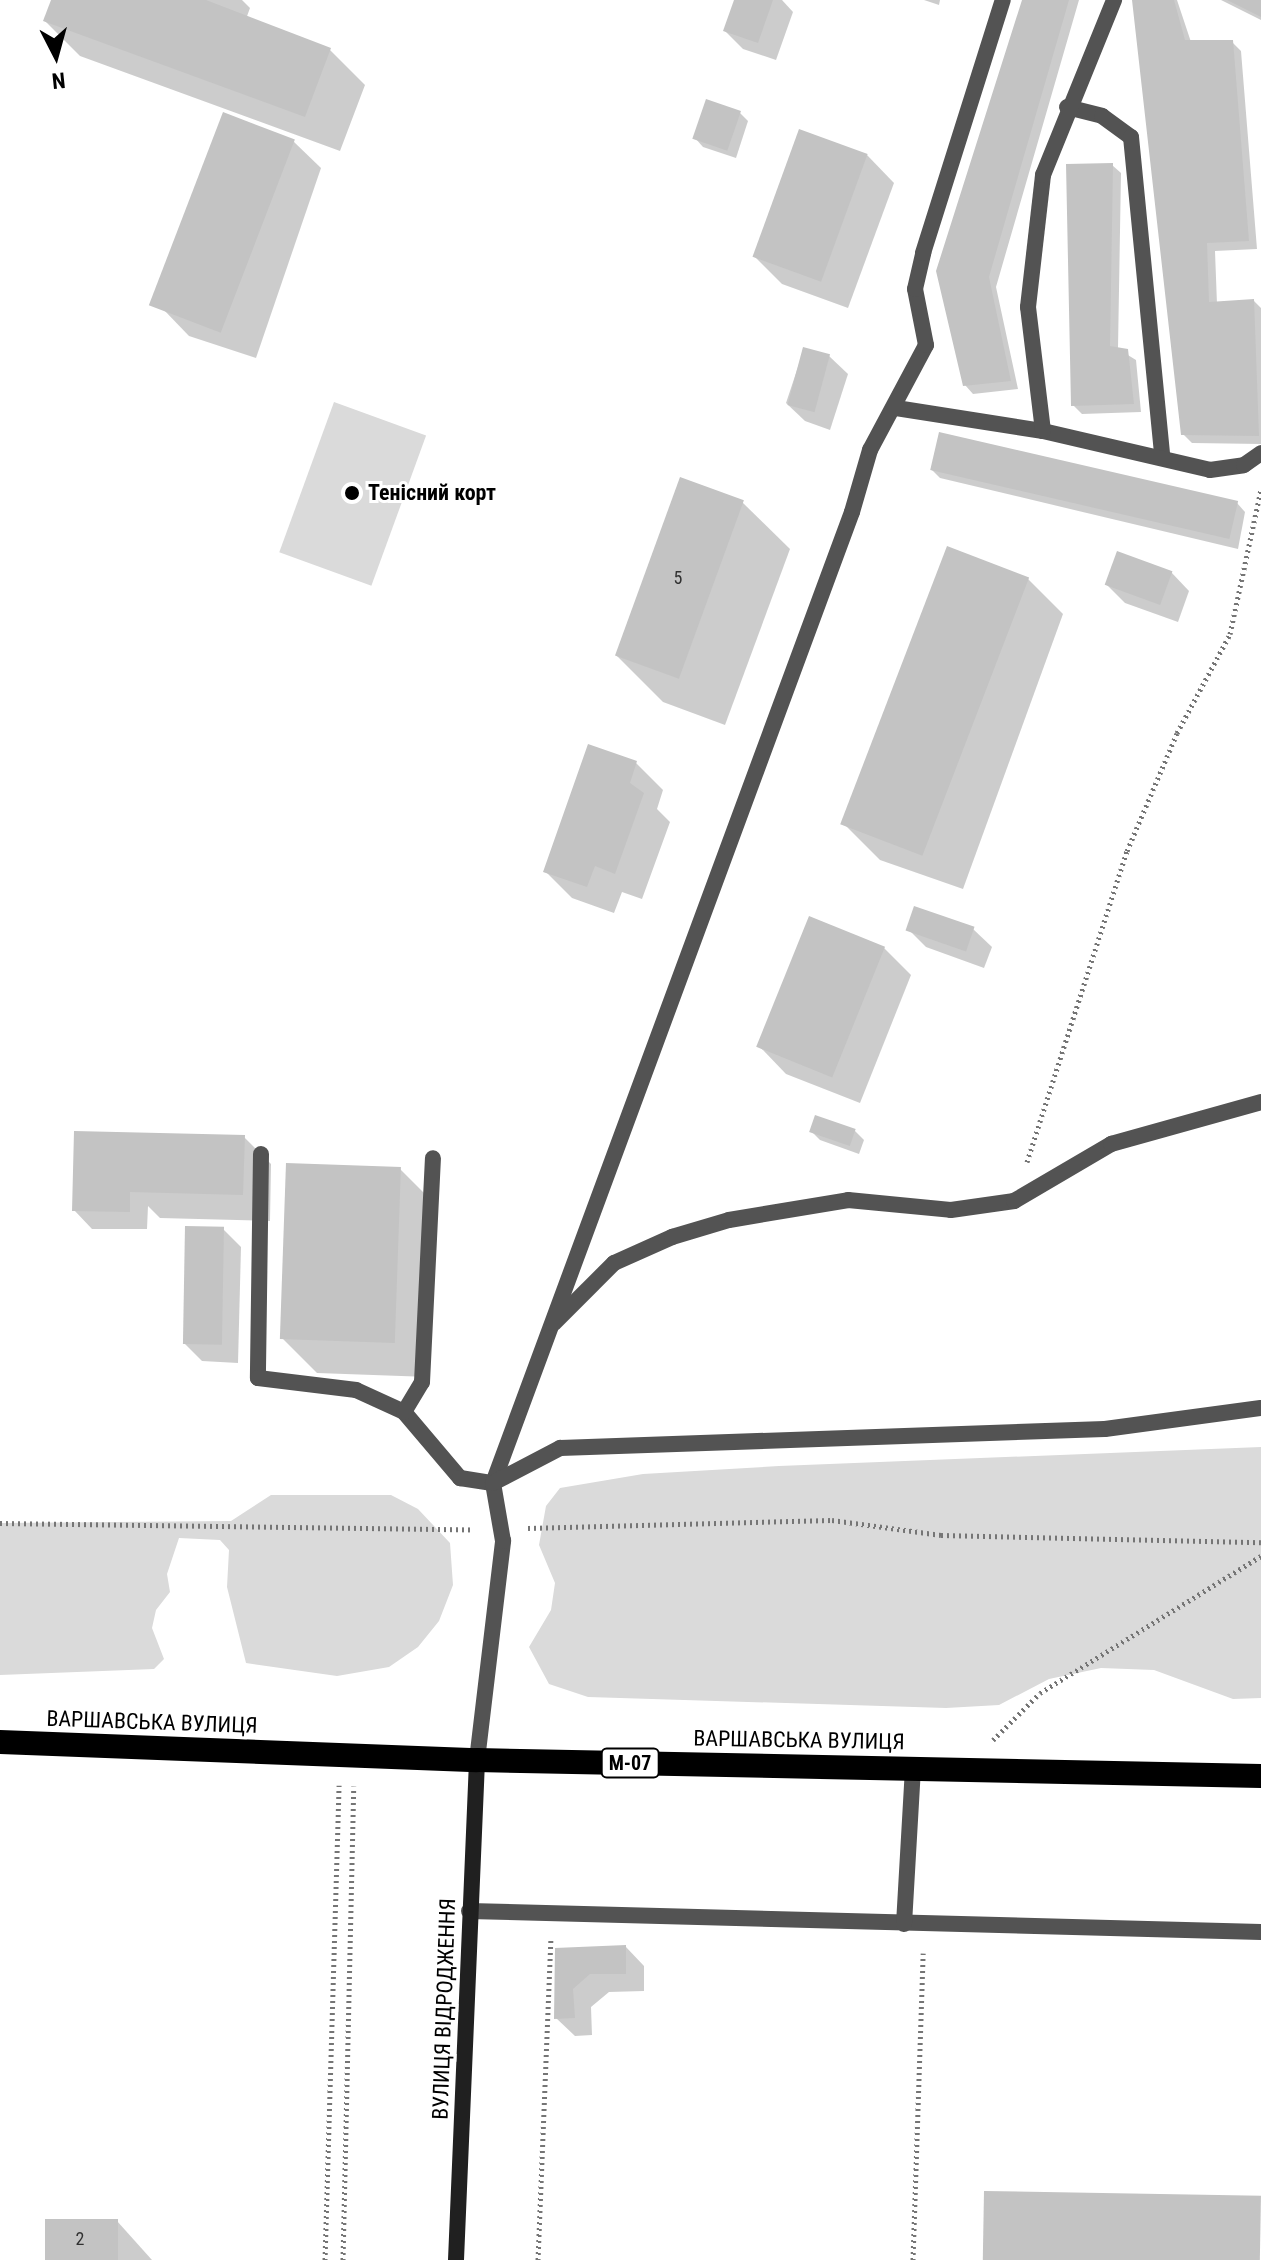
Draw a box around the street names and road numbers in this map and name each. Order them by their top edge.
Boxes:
street label: ВАРШАВСЬКА ВУЛИЦЯ [46,1705,258,1739]
street label: ВАРШАВСЬКА ВУЛИЦЯ [693,1725,905,1755]
road number: М-07 [600,1747,660,1779]
street label: ВУЛИЦЯ ВІДРОДЖЕННЯ [427,1898,461,2120]

